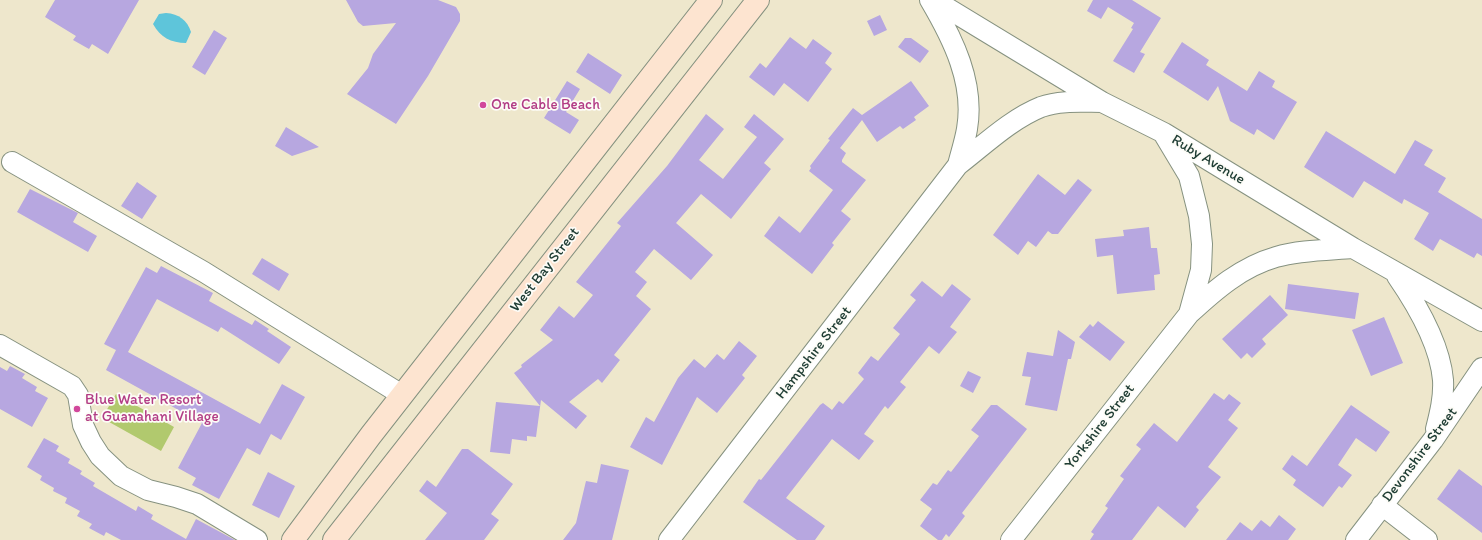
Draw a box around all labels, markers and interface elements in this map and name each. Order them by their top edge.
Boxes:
place label: One Cable Beach [491,96,600,114]
marker: One Cable Beach [478,100,488,110]
street label: Ruby Avenue [1168,131,1248,189]
street label: West Bay Street [506,224,584,316]
street label: Hampshire Street [772,303,856,403]
street label: Yorkshire Street [1061,381,1139,473]
place label: Blue Water Resort at Guanahani Village [85,391,219,426]
marker: Blue Water Resort at Guanahani Village [72,404,82,414]
street label: Devonshire Street [1378,404,1462,506]

